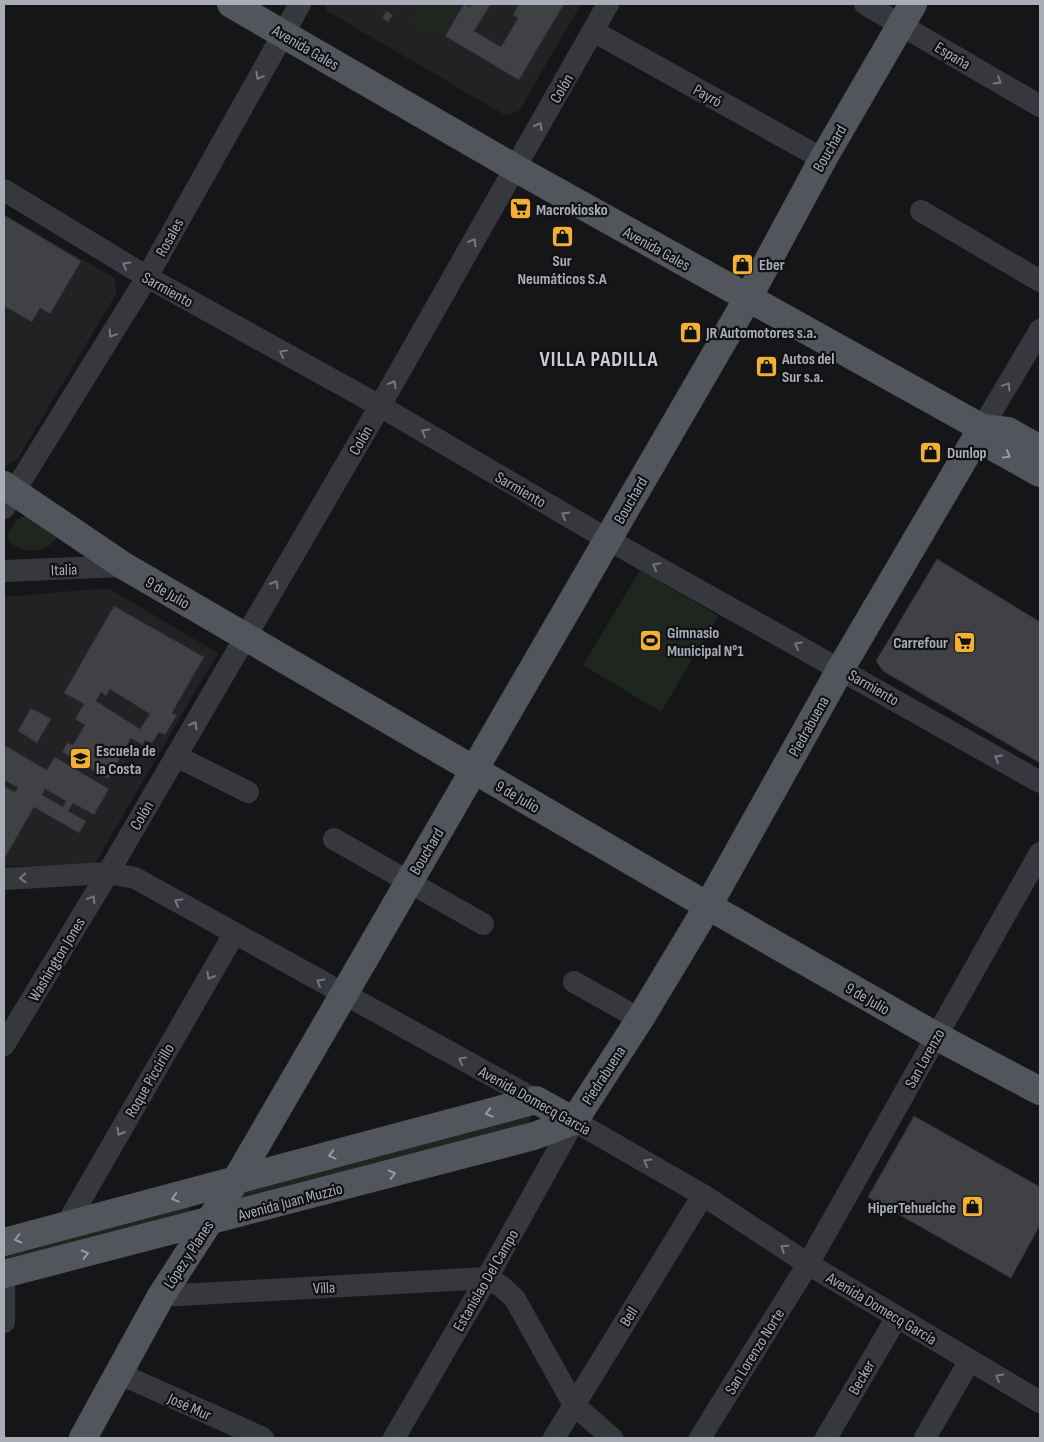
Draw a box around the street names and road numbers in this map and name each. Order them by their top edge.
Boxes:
street label: Avenida Gales [268,21,342,75]
street label: España [931,38,973,74]
street label: Colón [546,71,578,107]
street label: Payró [690,81,725,112]
street label: Bouchard [809,122,851,176]
street label: Rosales [152,215,189,260]
street label: Avenida Gales [619,223,693,276]
street label: Sarmiento [138,269,196,312]
street label: Colón [345,423,377,459]
street label: Sarmiento [491,468,549,512]
street label: Bouchard [610,474,652,528]
street label: Italia [50,561,78,580]
street label: 9 de Julio [142,573,193,614]
street label: Sarmiento [844,666,902,710]
street label: Piedrabuena [785,693,834,760]
street label: 9 de Julio [492,777,543,818]
street label: Colón [126,798,158,834]
street label: Bouchard [406,825,449,878]
street label: Washington Jones [25,914,90,1005]
street label: 9 de Julio [842,979,893,1020]
street label: San Lorenzo [901,1026,949,1092]
street label: Roque Piccirillo [122,1041,179,1121]
street label: Piedrabuena [578,1043,630,1109]
street label: Avenida Domecq García [474,1062,594,1140]
street label: Avenida Juan Muzzio [235,1179,345,1226]
street label: López y Planes [160,1217,218,1292]
street label: Estanislao Del Campo [450,1227,523,1335]
street label: Avenida Domecq García [822,1268,940,1350]
street label: Villa [312,1278,336,1299]
street label: Bell [616,1303,643,1330]
street label: San Lorenzo Norte [721,1305,789,1398]
street label: Becker [845,1357,880,1398]
street label: José Mur [164,1389,214,1425]

